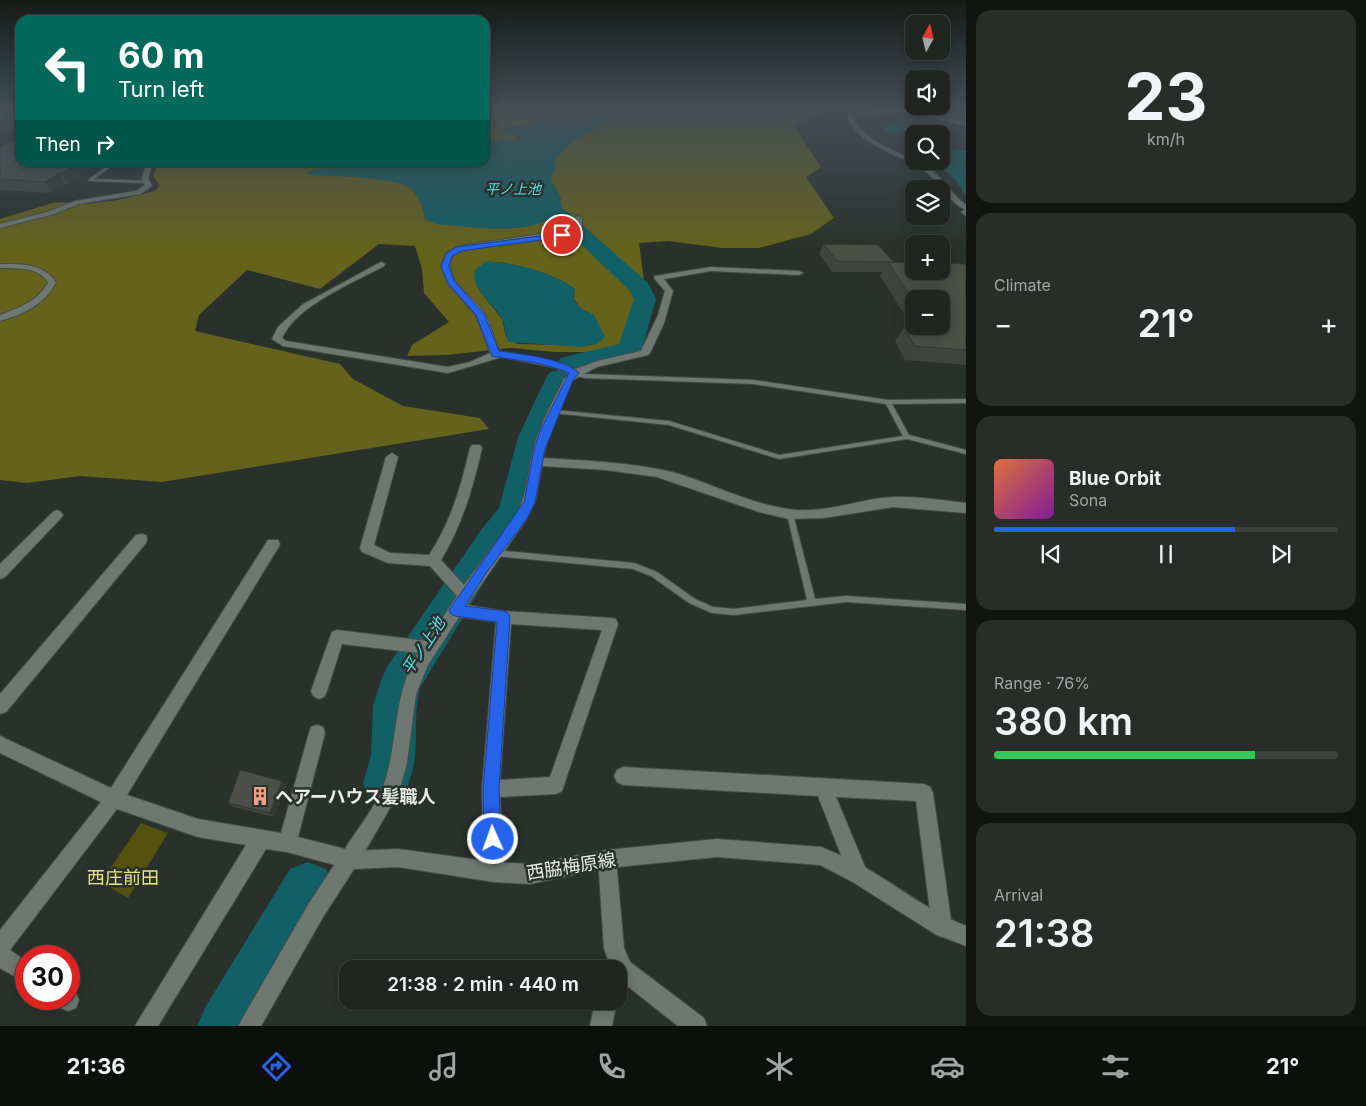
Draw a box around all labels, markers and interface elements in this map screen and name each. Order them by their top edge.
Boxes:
north arrow [905,15,950,60]
map controls [905,15,950,335]
text: 60 m [118,34,205,76]
icon: left [35,35,100,100]
text: 23 [1125,57,1207,136]
button: sound [905,70,950,115]
text: Turn left [118,76,204,102]
button: search [905,125,950,170]
text: km/h [1147,129,1185,149]
icon: right [91,130,119,158]
text: Then [35,133,81,156]
water label: 平ノ上池 [485,180,543,197]
button: layers [905,180,950,225]
pin [541,214,583,256]
icon: arrive [548,221,576,249]
button: + [905,235,950,280]
text: Climate [994,275,1051,295]
button: − [905,290,950,335]
text: 21° [1137,300,1195,346]
text: − [994,307,1013,341]
text: + [1319,307,1338,341]
text: Blue Orbit [1069,467,1161,490]
text: Sona [1069,490,1107,510]
icon: previous [1037,540,1065,568]
icon: pause [1152,540,1180,568]
icon: next [1267,540,1295,568]
water label: 平ノ上池 [397,612,450,678]
text: Range · 76% [994,673,1090,693]
text: 380 km [994,698,1133,744]
building icon: ヘアーハウス髪職人 [249,785,271,807]
place label: ヘアーハウス髪職人 [275,786,436,807]
position arrow [466,812,518,864]
street label: 西脇梅原線 [525,849,617,883]
park label: 西庄前田 [87,867,159,888]
text: Arrival [994,885,1043,905]
text: 21:38 [994,910,1094,956]
speed limit sign: 30 [15,945,80,1010]
text: 21:38 · 2 min · 440 m [387,973,579,996]
icon: directions [259,1049,294,1084]
icon: music [426,1049,461,1084]
icon: phone [594,1049,629,1084]
icon: climate [762,1049,797,1084]
icon: car [930,1049,965,1084]
icon: filters [1098,1049,1133,1084]
text: 21:36 [66,1053,126,1079]
text: 21° [1266,1053,1299,1079]

